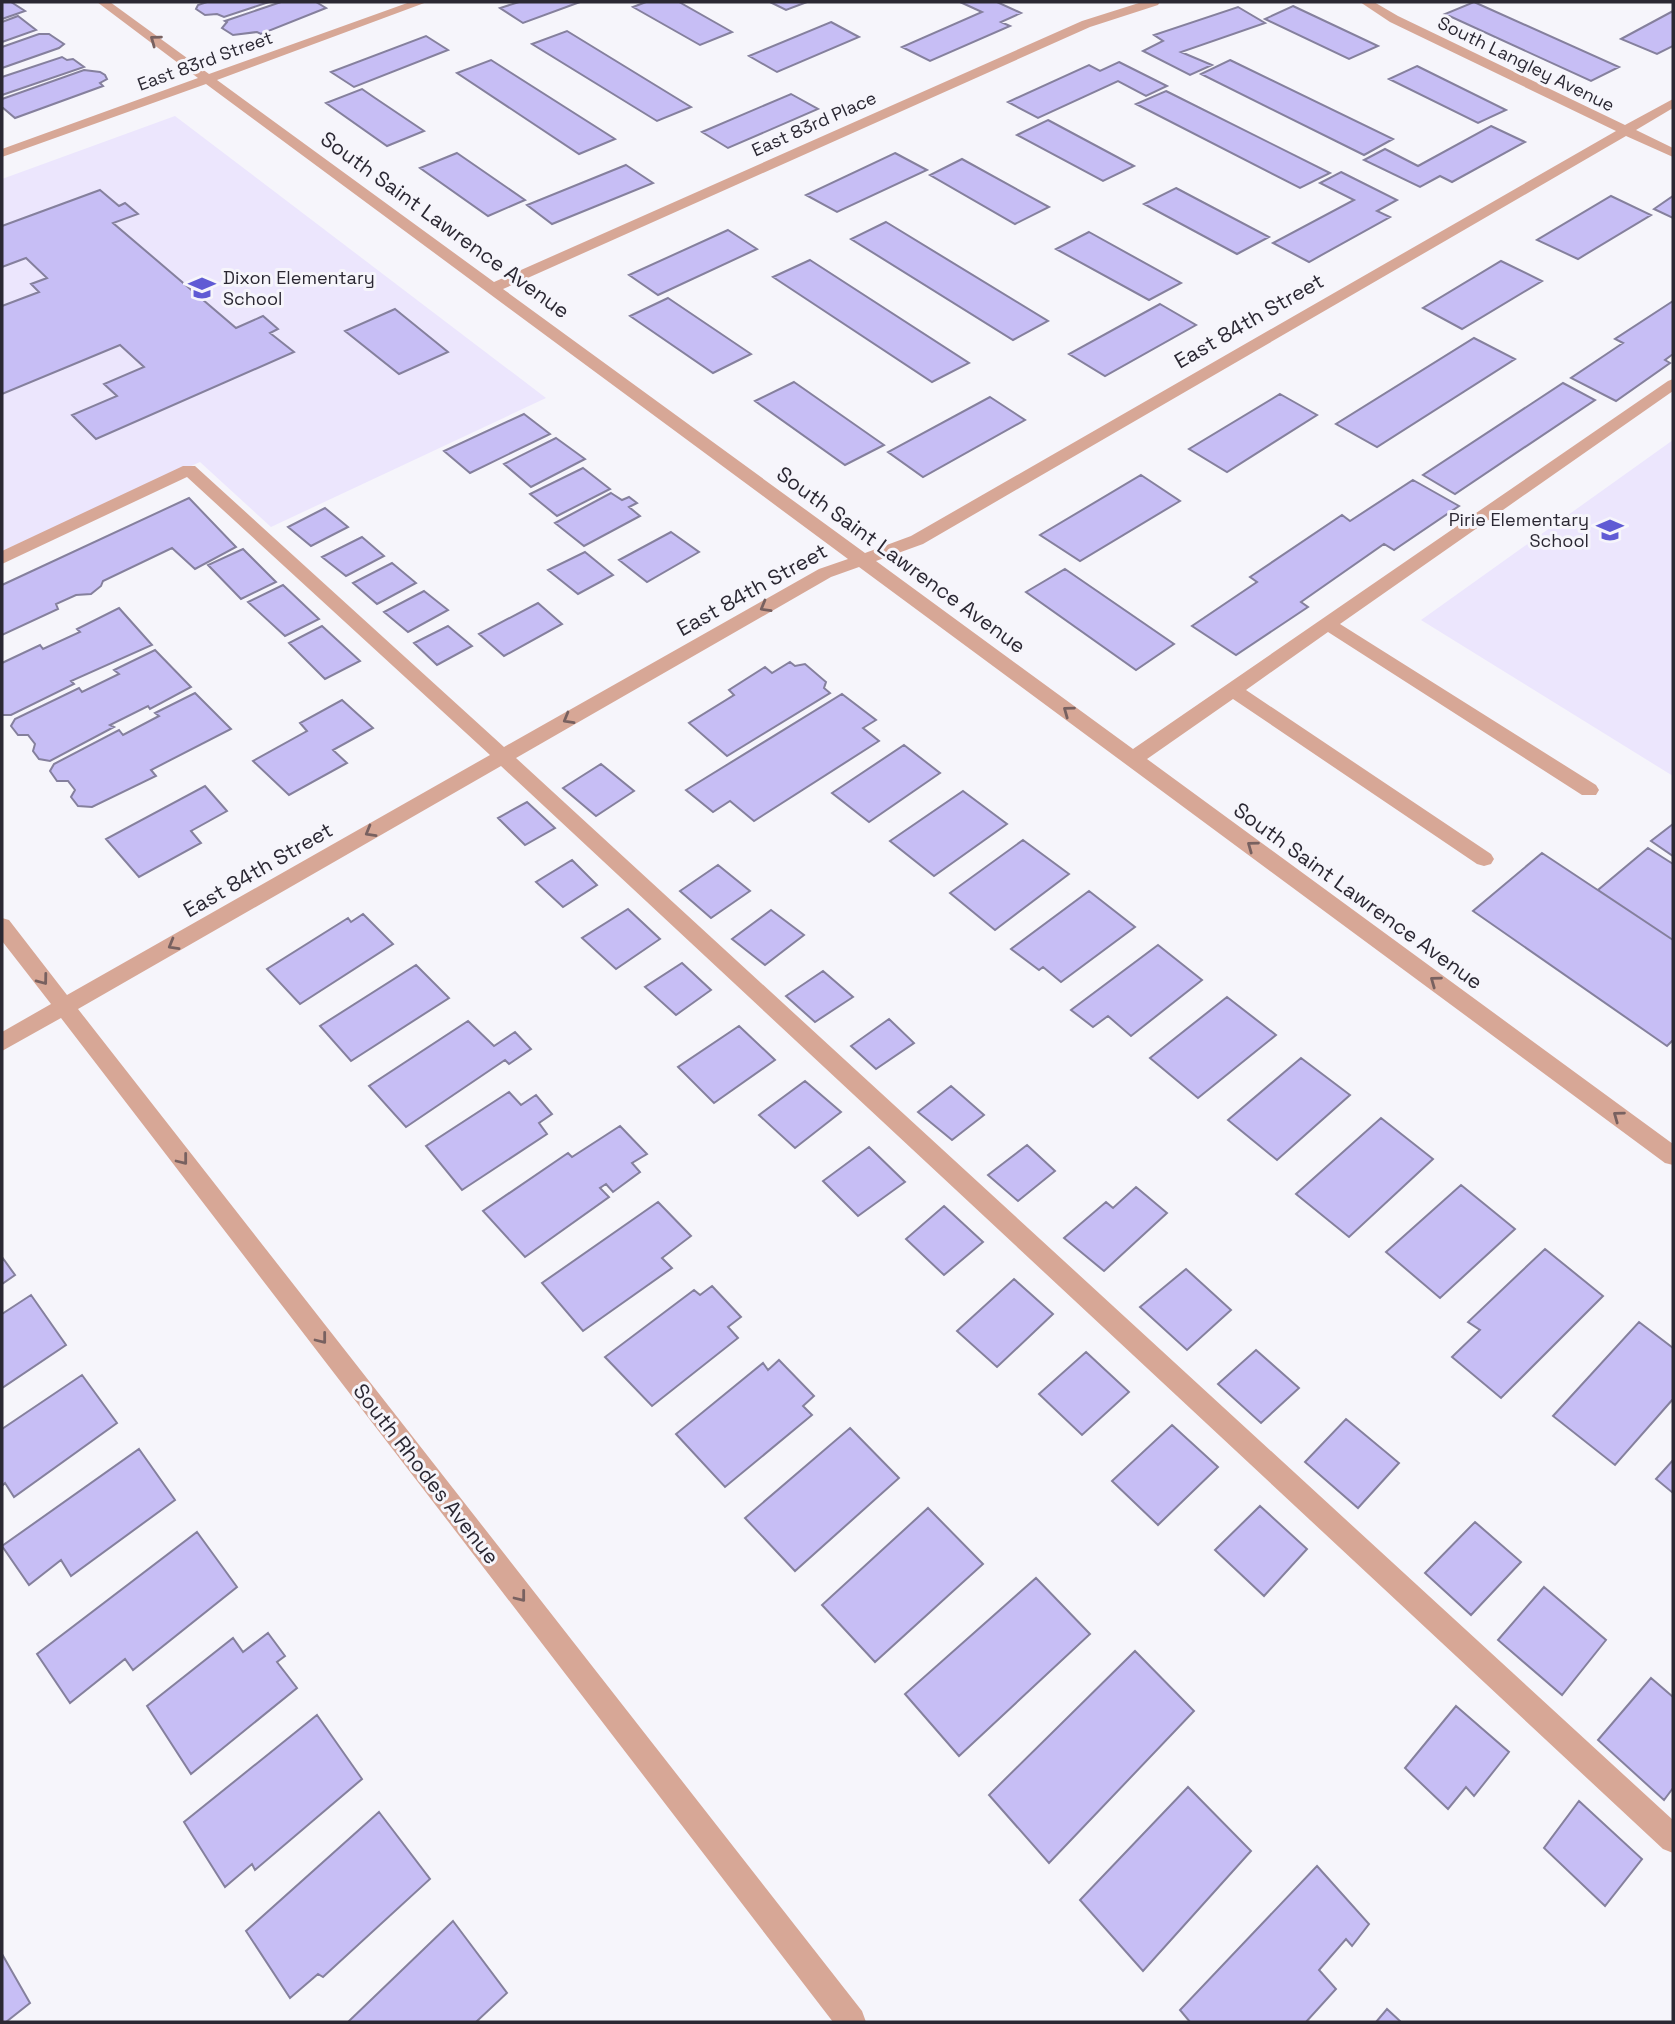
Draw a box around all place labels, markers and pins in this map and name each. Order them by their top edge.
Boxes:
place label: Dixon Elementary School [223,266,375,310]
school or university icon: Dixon Elementary School [187,273,217,303]
place label: Pirie Elementary School [1449,508,1589,552]
school or university icon: Pirie Elementary School [1595,515,1625,545]

